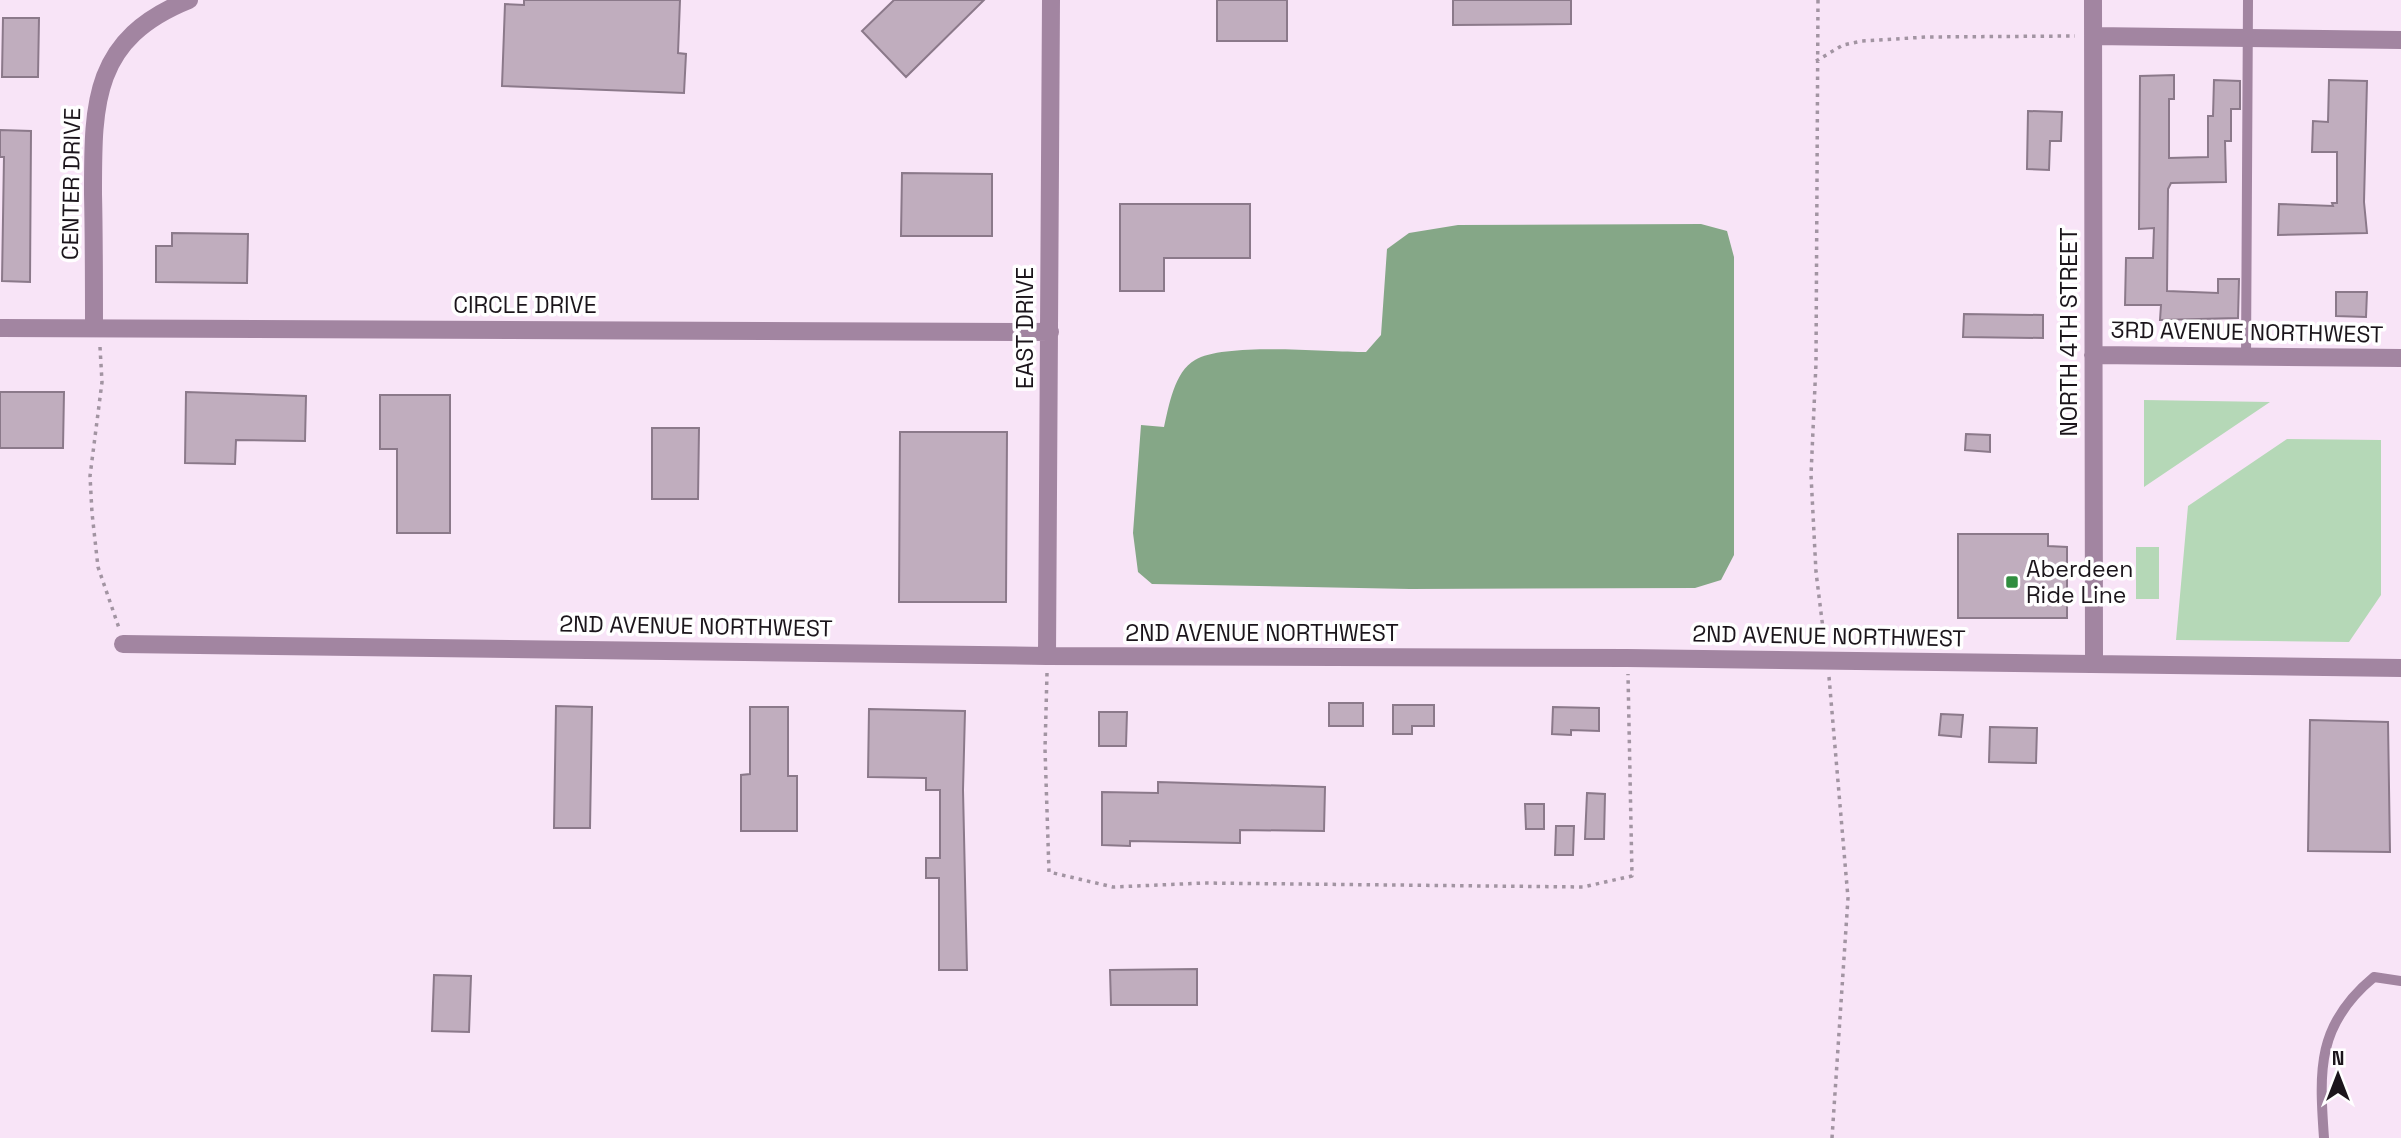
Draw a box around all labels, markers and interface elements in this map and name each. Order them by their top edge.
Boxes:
street label: CENTER DRIVE [55,108,87,260]
street label: NORTH 4TH STREET [2054,227,2084,437]
street label: EAST DRIVE [1010,267,1040,389]
street label: CIRCLE DRIVE [453,290,597,320]
street label: 3RD AVENUE NORTHWEST [2110,315,2384,349]
place label: Aberdeen Ride Line [2026,554,2133,610]
marker: Aberdeen Ride Line [2004,574,2020,590]
street label: 2ND AVENUE NORTHWEST [559,609,833,643]
street label: 2ND AVENUE NORTHWEST [1125,618,1399,648]
street label: 2ND AVENUE NORTHWEST [1692,619,1966,653]
north arrow [2303,1040,2373,1110]
text: N [2332,1046,2344,1071]

